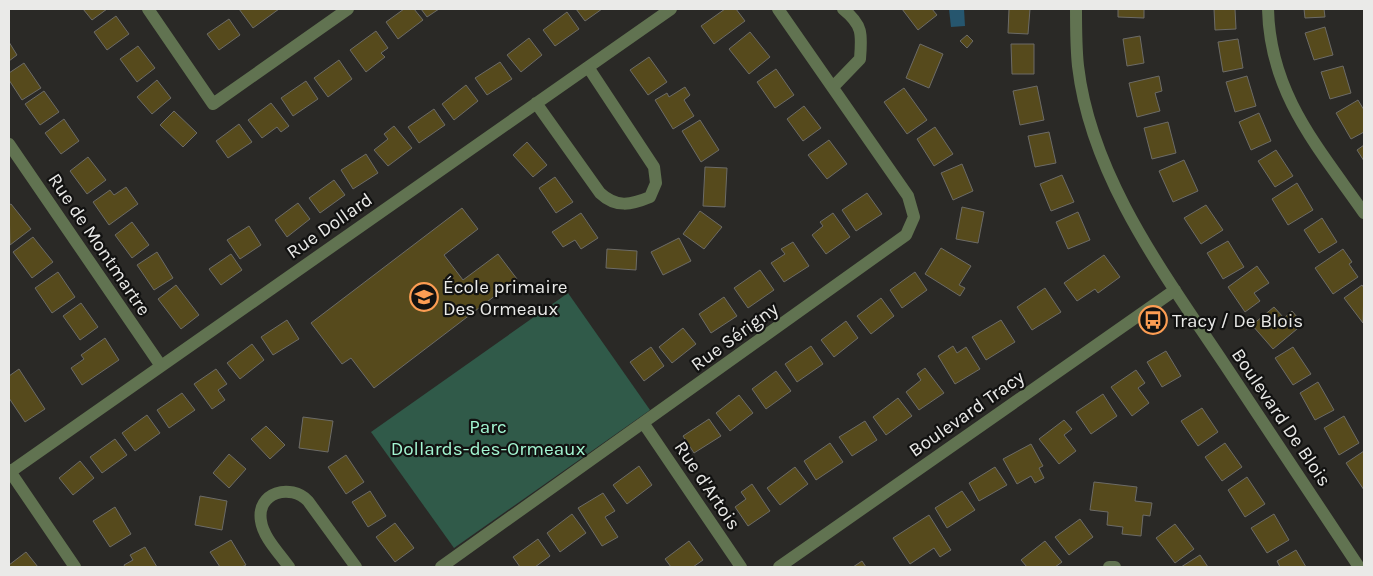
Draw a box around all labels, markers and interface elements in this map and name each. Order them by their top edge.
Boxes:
street label: Rue de Montmartre [43,169,155,320]
street label: Rue Dollard [282,188,377,263]
place label: École primaire Des Ormeaux [443,275,568,320]
school or university icon: École primaire Des Ormeaux [409,282,439,312]
street label: Rue Sérigny [687,298,783,376]
bus stop icon: Tracy / De Blois [1138,305,1168,335]
place label: Tracy / De Blois [1172,310,1303,332]
street label: Boulevard De Blois [1227,345,1335,491]
street label: Boulevard Tracy [905,366,1029,462]
park label: Parc Dollards-des-Ormeaux [391,416,586,460]
street label: Rue d'Artois [669,437,745,534]

